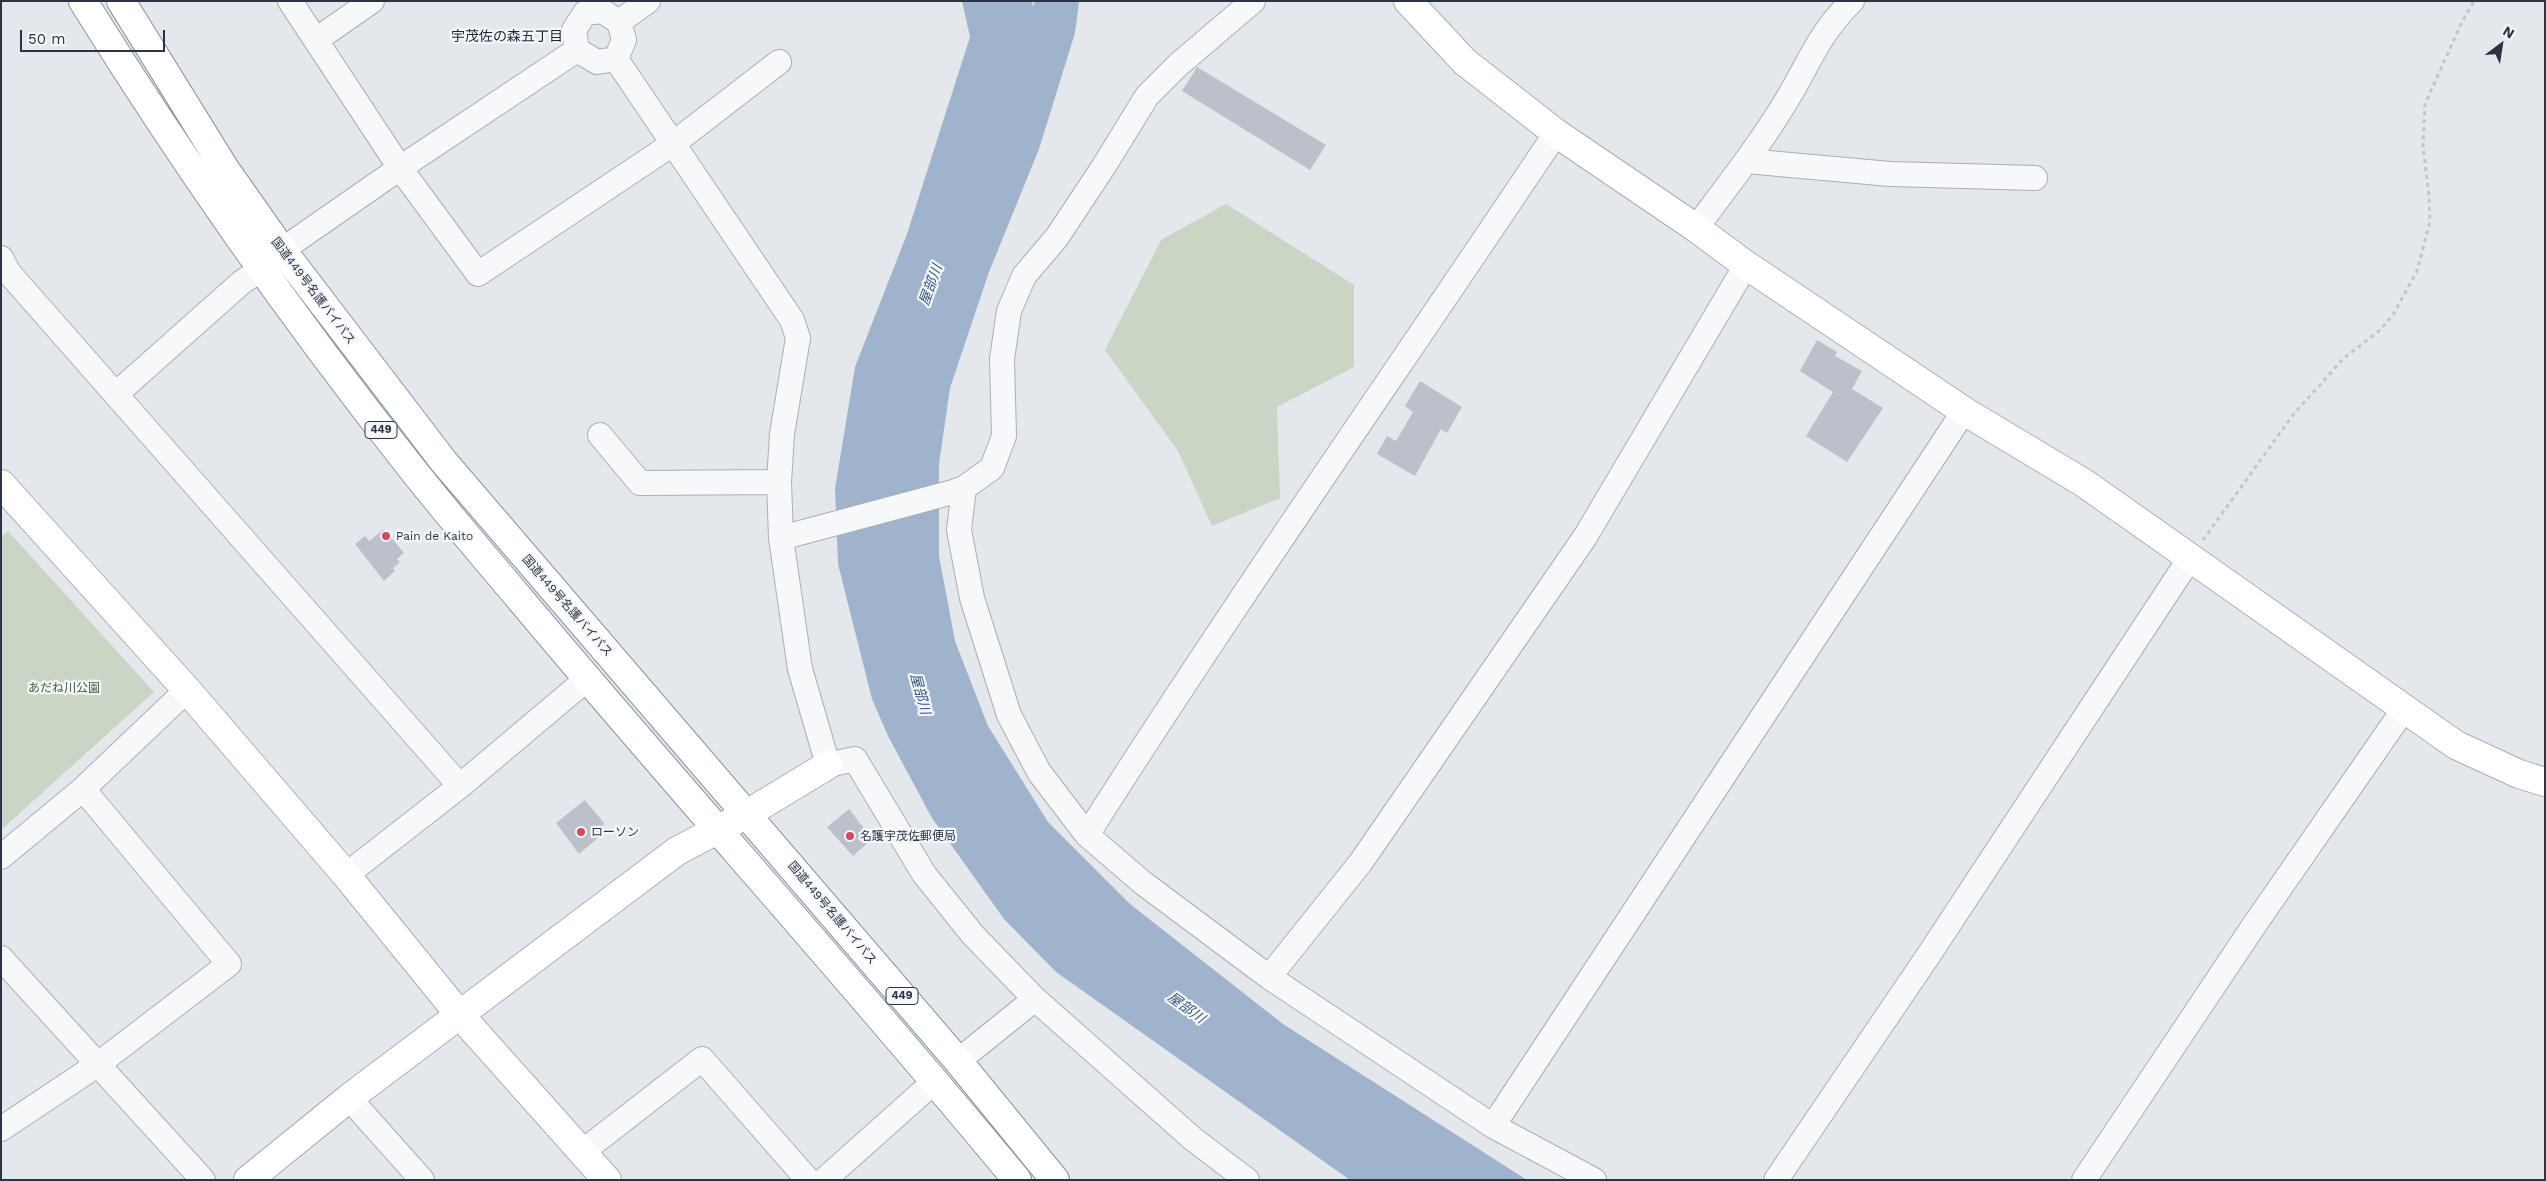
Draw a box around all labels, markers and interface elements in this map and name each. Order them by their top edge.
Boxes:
scale bar [22,20,168,52]
north arrow [2476,20,2526,70]
text: N [2500,23,2517,42]
district label: 宇茂佐の森五丁目 [451,29,563,45]
text: 50 m [28,30,65,48]
street label: 国道449号名護バイパス [268,235,358,347]
water label: 屋部川 [916,262,946,308]
road number: 449 [365,422,397,438]
place label: Pain de Kaito [396,529,473,543]
marker: Pain de Kaito [380,530,392,542]
street label: 国道449号名護バイパス [519,552,615,660]
water label: 屋部川 [906,672,934,716]
park label: あだね川公園 [28,681,100,695]
place label: ローソン [591,825,639,839]
marker: ローソン [575,826,587,838]
place label: 名護宇茂佐郵便局 [860,829,956,843]
marker: 名護宇茂佐郵便局 [844,830,856,842]
street label: 国道449号名護バイパス [785,859,879,967]
road number: 449 [886,988,918,1004]
water label: 屋部川 [1164,989,1208,1027]

